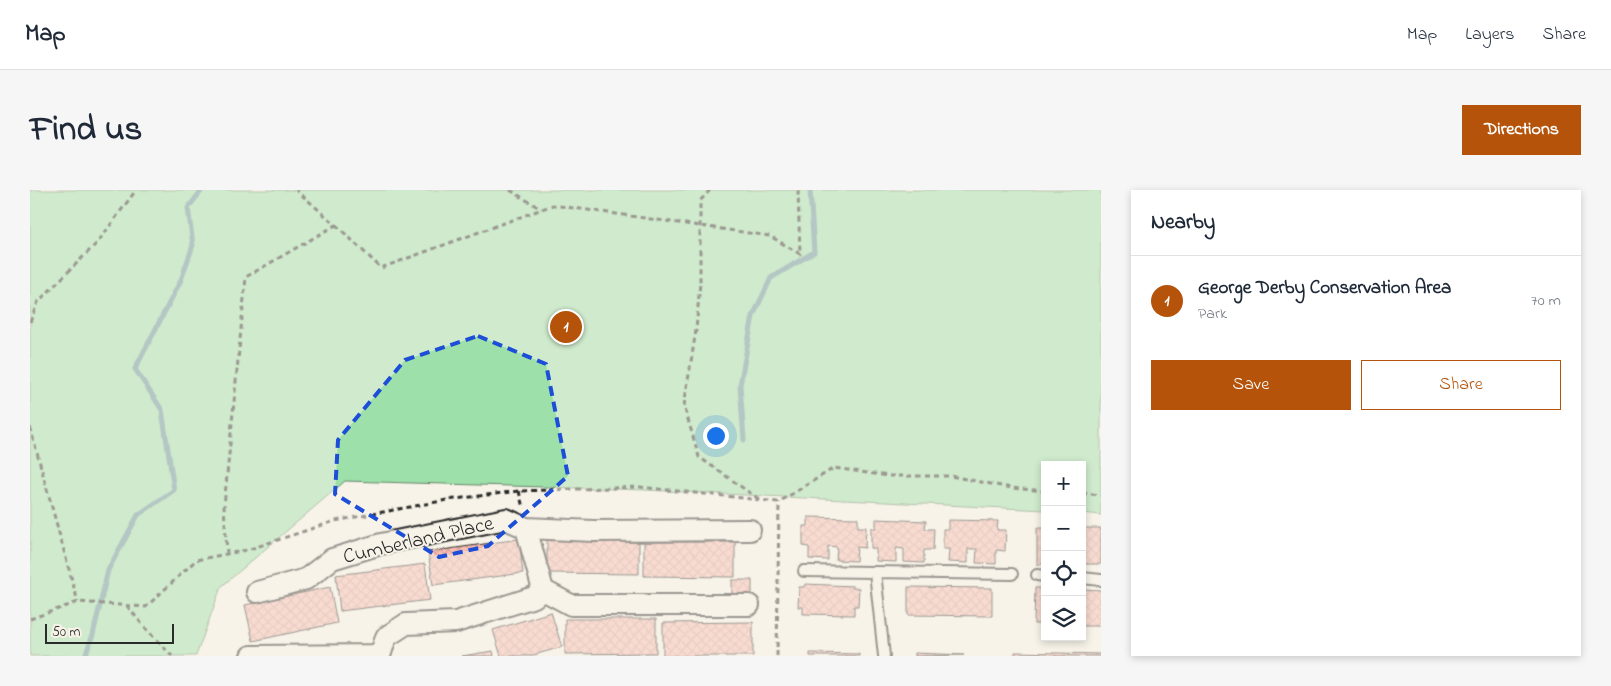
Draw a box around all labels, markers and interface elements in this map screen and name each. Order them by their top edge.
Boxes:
text: Map [25,17,66,52]
text: Map [1407,22,1437,48]
text: Layers [1465,22,1515,48]
text: Share [1543,22,1586,48]
text: Find us [30,105,142,156]
button: Directions [1462,105,1581,155]
text: Nearby [1151,208,1215,238]
text: George Derby Conservation Area [1198,275,1451,302]
text: 1 [1164,289,1170,313]
text: 70 m [1531,289,1561,313]
text: Park [1198,302,1227,326]
pin: 1 [550,308,582,346]
button: Save [1151,360,1351,410]
button: Share [1361,360,1561,410]
your location [703,423,729,449]
map controls [1041,461,1086,641]
button: + [1041,461,1086,506]
button: − [1041,506,1086,551]
street label: Cumberland Place [340,509,497,573]
button: locate [1041,551,1086,596]
button: layers [1041,596,1086,641]
scale bar [45,621,174,644]
text: 50 m [52,622,80,643]

